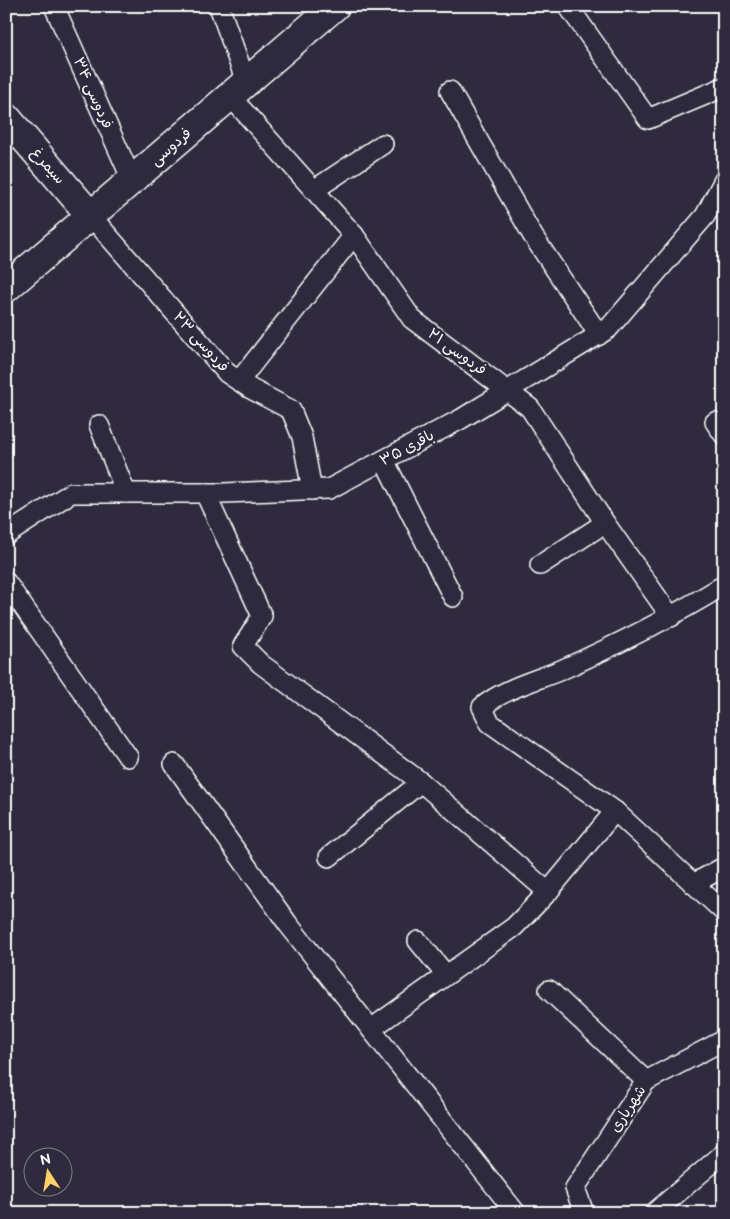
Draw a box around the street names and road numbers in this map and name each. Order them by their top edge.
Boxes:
street label: فردوسی ۳۴ [69,54,117,132]
street label: فردوسی [146,124,196,170]
street label: سیمرغ [27,144,69,188]
street label: فردوسی ۲۳ [169,308,233,376]
street label: فردوسی ۲۱ [424,324,490,380]
street label: باقری ۳۵ [376,426,438,470]
street label: شهریاری [606,1082,650,1136]

